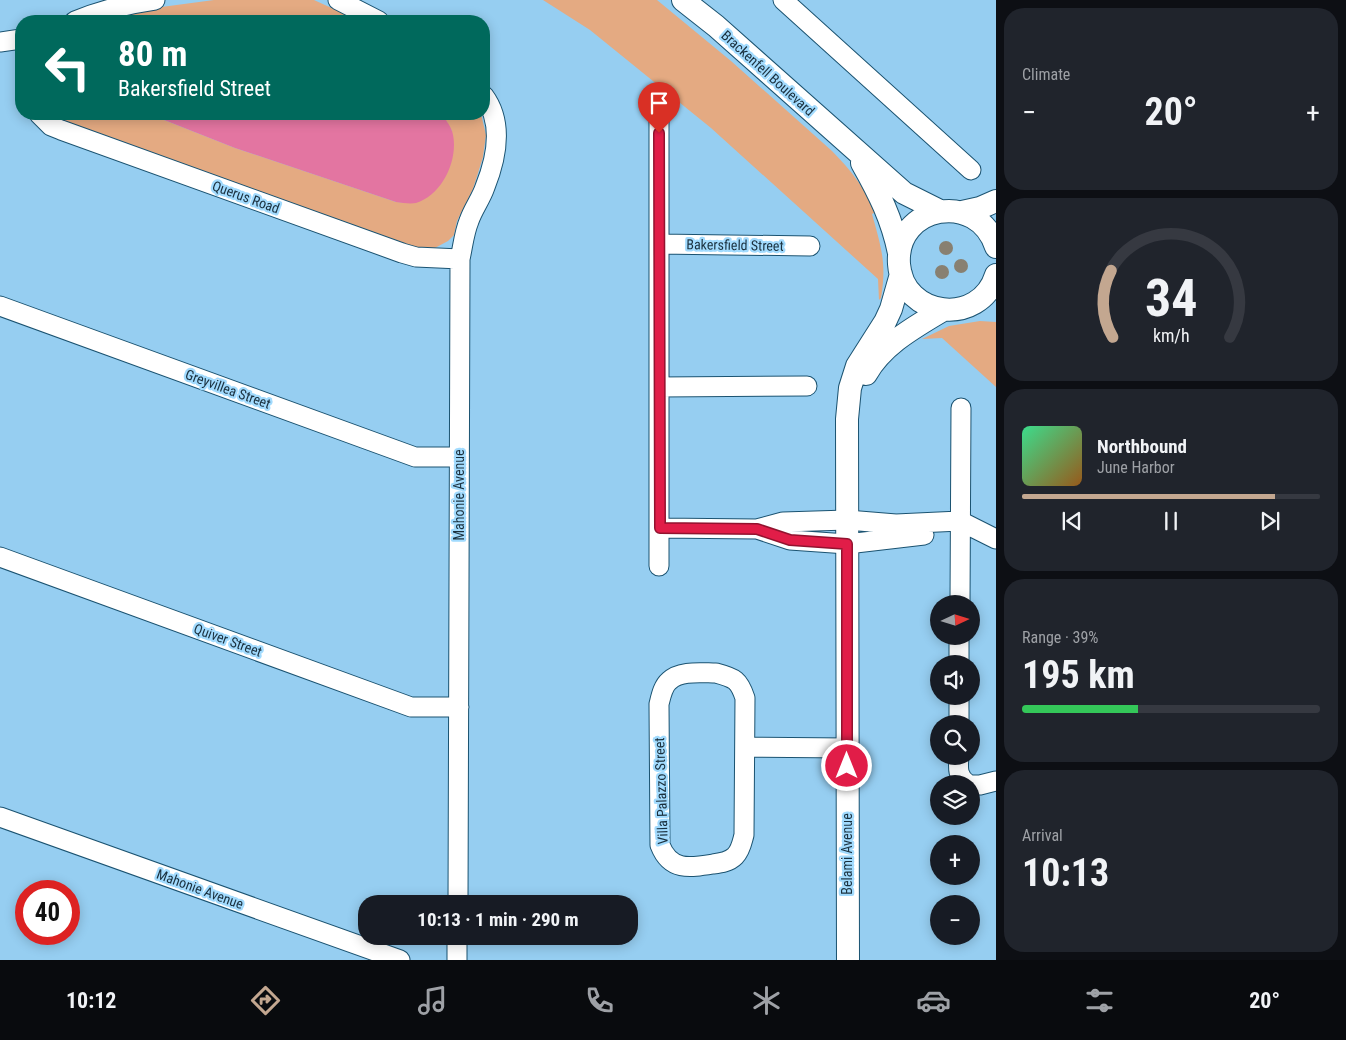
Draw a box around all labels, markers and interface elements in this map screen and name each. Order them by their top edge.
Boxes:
street label: Brackenfell Boulevard [718,27,818,119]
text: 80 m [118,34,187,75]
icon: left [35,35,100,100]
text: Climate [1022,65,1070,84]
text: Bakersfield Street [118,76,271,101]
pin [638,82,680,133]
icon: arrive [645,89,673,117]
text: 20° [1144,90,1198,134]
text: − [1022,96,1036,129]
text: + [1306,96,1320,129]
street label: Querus Road [210,177,282,217]
street label: Bakersfield Street [686,236,784,254]
text: 34 [1145,268,1197,329]
text: km/h [1153,325,1189,346]
street label: Greyvillea Street [183,366,273,412]
text: Northbound [1097,435,1187,458]
street label: Mahonie Avenue [451,449,467,541]
text: June Harbor [1097,458,1175,477]
icon: previous [1058,507,1086,535]
icon: pause [1157,507,1185,535]
icon: next [1256,507,1284,535]
north arrow [930,595,980,645]
map controls [930,595,980,945]
street label: Quiver Street [192,620,264,660]
text: Range · 39% [1022,628,1098,647]
text: 195 km [1022,653,1135,697]
button: sound [930,655,980,705]
button: search [930,715,980,765]
street label: Villa Palazzo Street [651,737,671,845]
position arrow [820,739,872,791]
button: layers [930,775,980,825]
street label: Belami Avenue [839,813,855,895]
text: Arrival [1022,826,1063,845]
button: + [930,835,980,885]
text: 10:13 [1022,851,1109,895]
street label: Mahonie Avenue [154,866,246,912]
speed limit sign: 40 [15,880,80,945]
button: − [930,895,980,945]
text: 10:13 · 1 min · 290 m [417,908,579,931]
icon: directions [248,983,283,1018]
icon: music [415,983,450,1018]
icon: phone [582,983,617,1018]
icon: climate [749,983,784,1018]
icon: car [916,983,951,1018]
icon: filters [1082,983,1117,1018]
text: 10:12 [66,988,116,1013]
text: 20° [1249,988,1280,1013]

